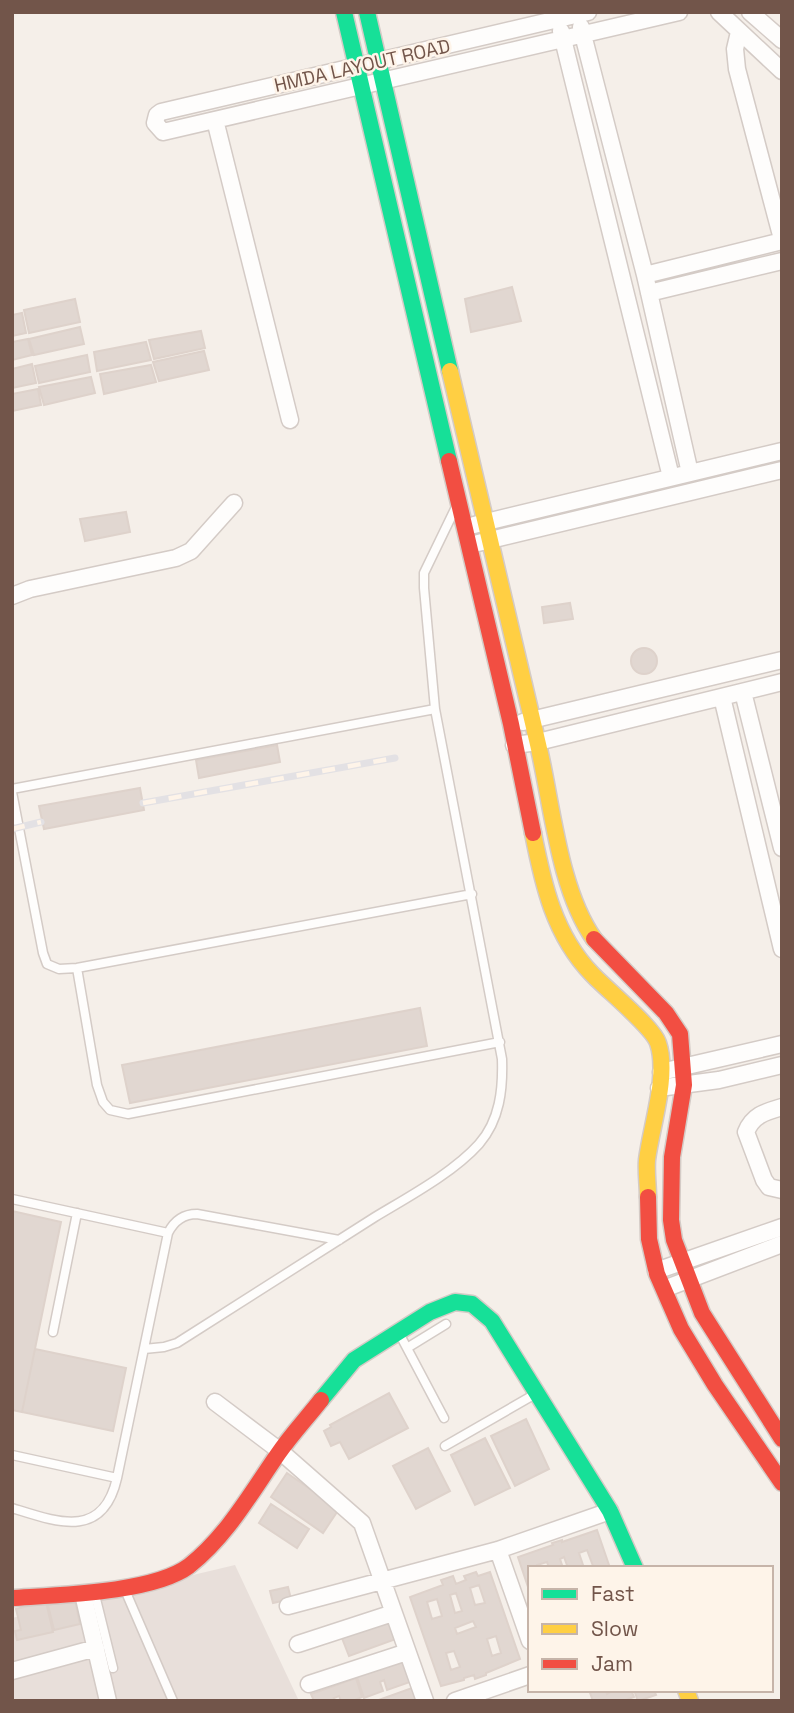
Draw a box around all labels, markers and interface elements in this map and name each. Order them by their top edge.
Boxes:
street label: HMDA LAYOUT ROAD [272,33,453,98]
legend [528,1566,773,1692]
text: Fast [591,1580,635,1607]
text: Slow [591,1615,639,1642]
text: Jam [591,1650,633,1677]

